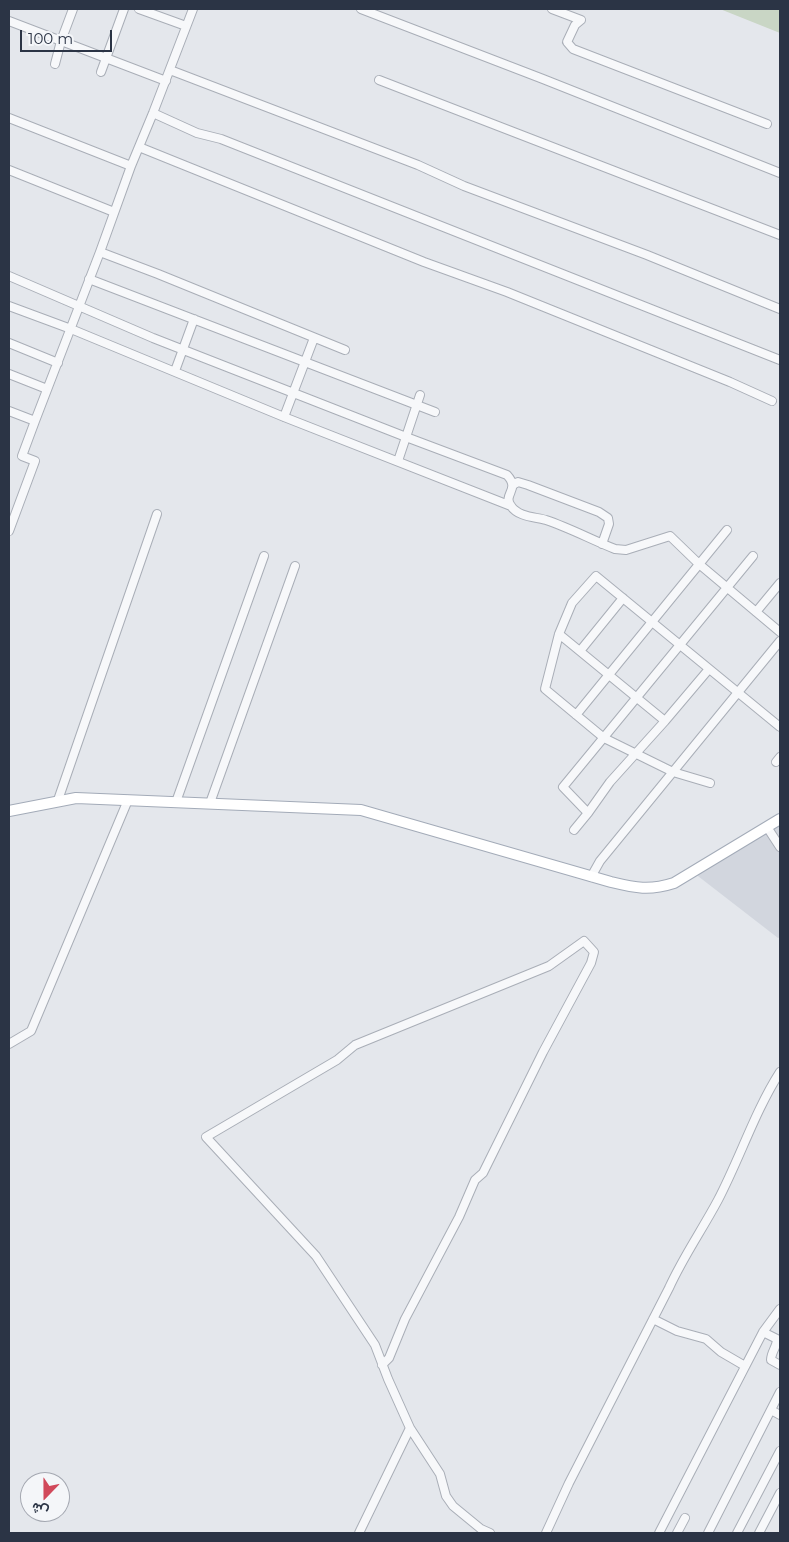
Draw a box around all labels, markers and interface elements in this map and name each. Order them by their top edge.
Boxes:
scale bar [22,20,115,52]
text: 100 m [28,29,73,48]
north arrow [20,1472,70,1522]
text: ش [29,1498,51,1521]

